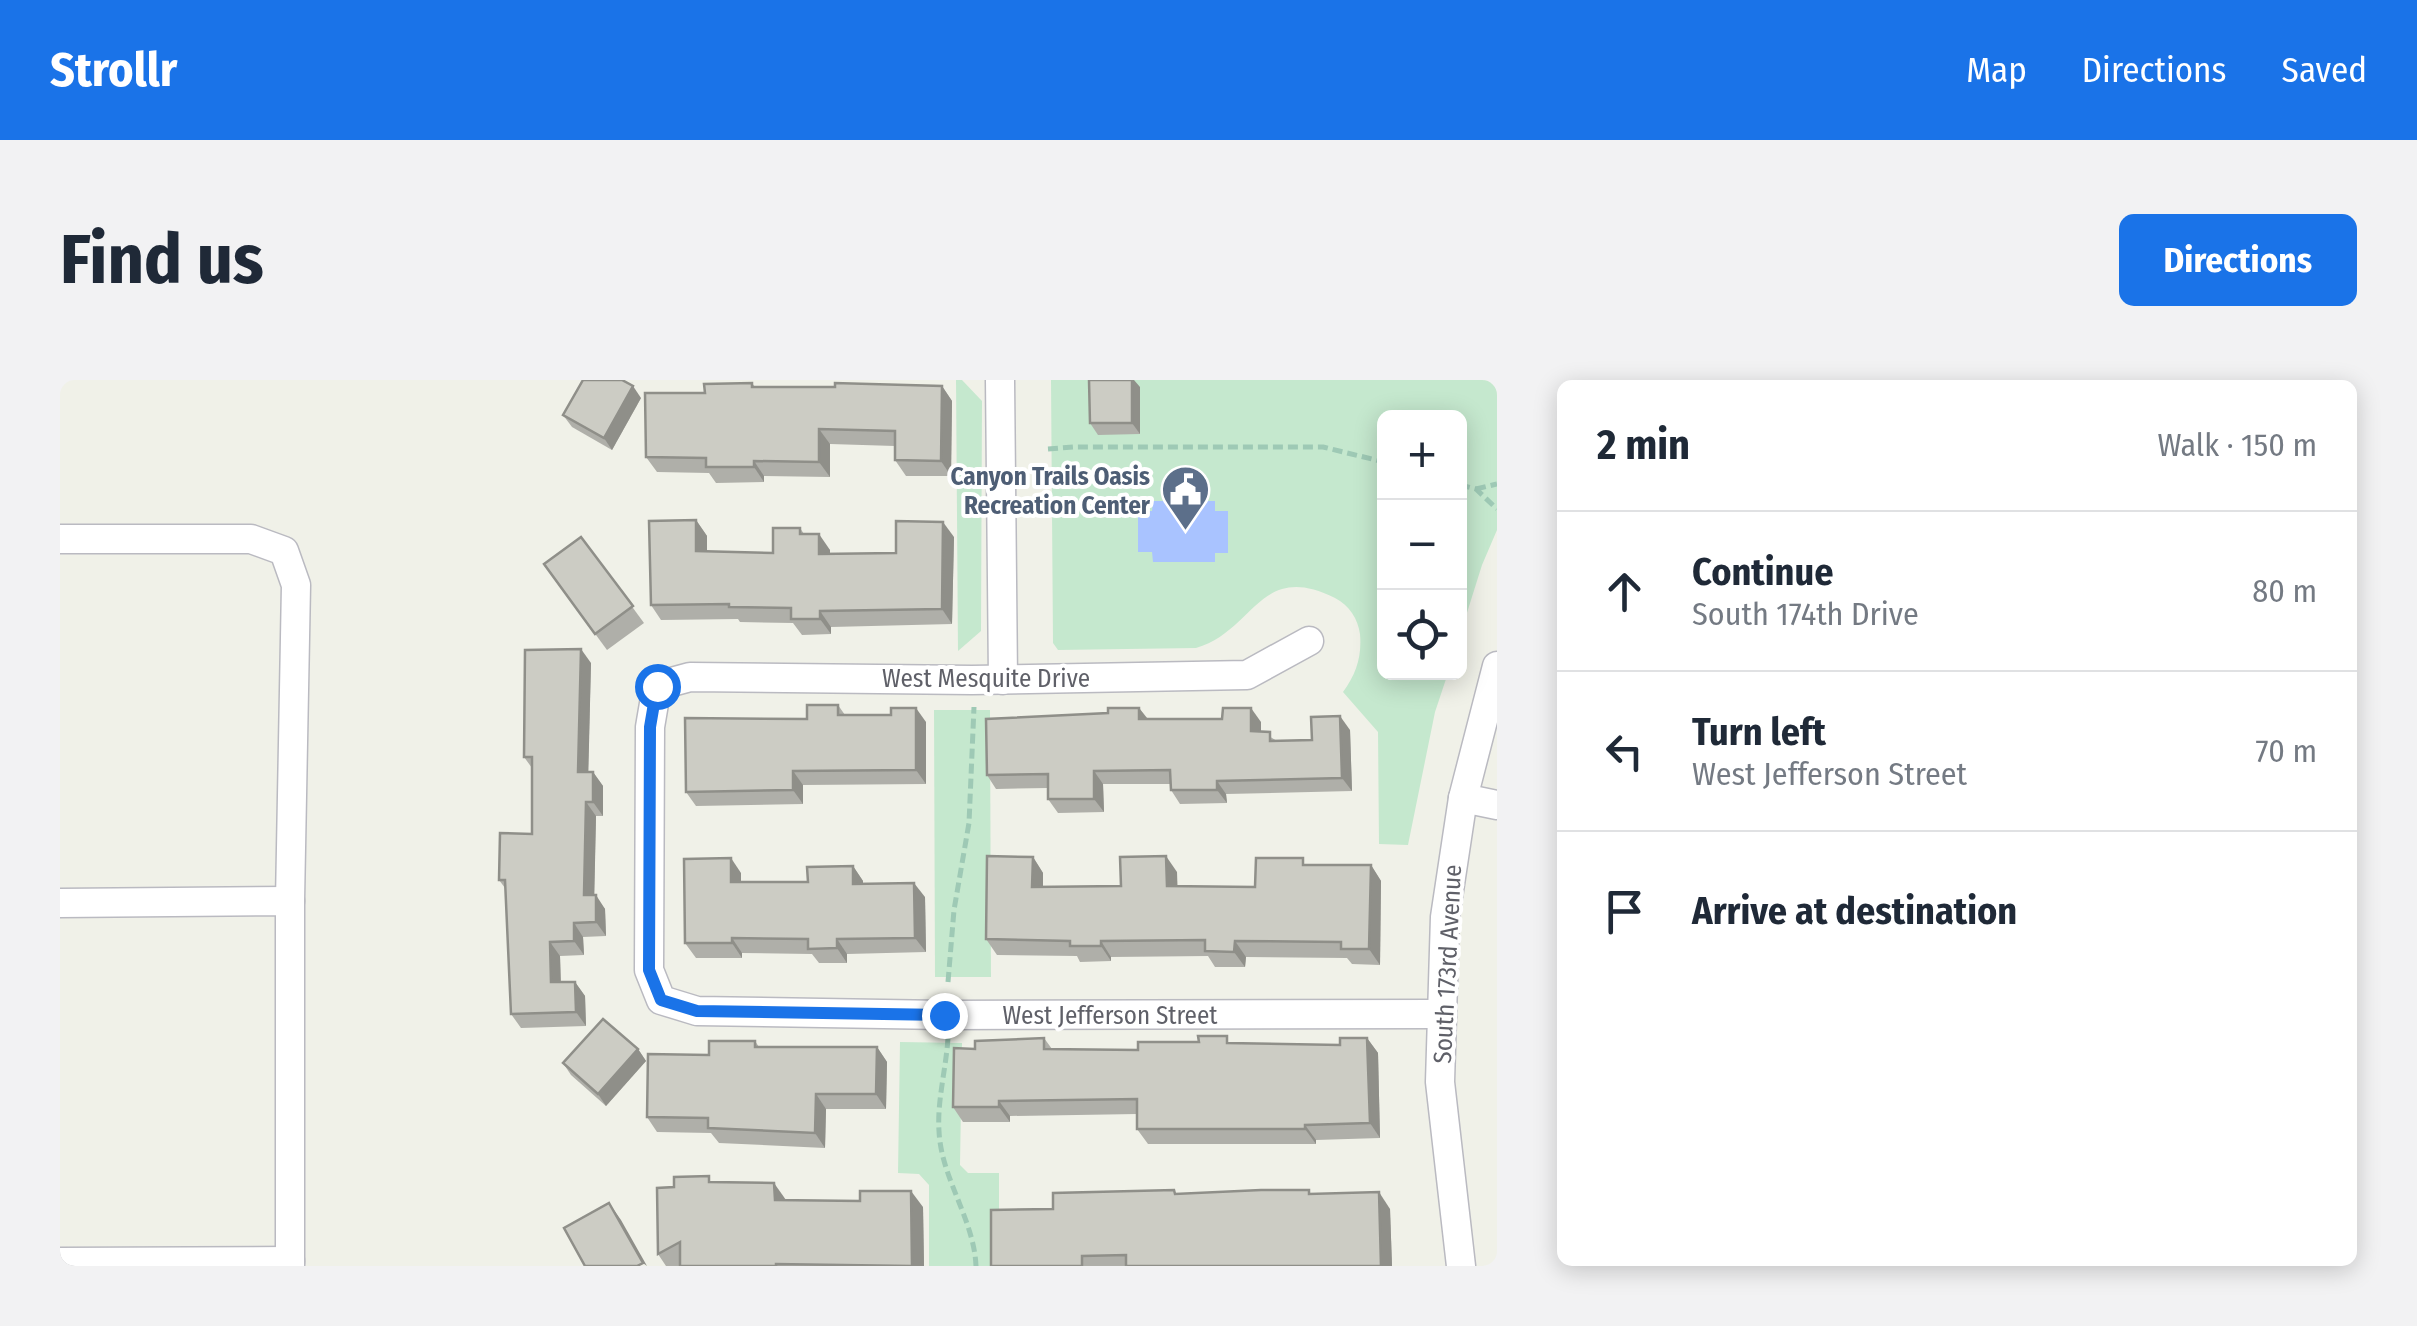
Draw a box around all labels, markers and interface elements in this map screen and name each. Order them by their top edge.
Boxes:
text: Strollr [50,41,177,99]
text: Map [1966,49,2027,91]
text: Directions [2082,49,2227,91]
text: Saved [2282,49,2367,91]
button: Directions [2119,214,2357,306]
text: Find us [60,218,264,302]
map controls [1377,410,1467,680]
button: + [1377,410,1467,500]
text: 2 min [1597,420,1690,470]
text: Walk · 150 m [2157,426,2317,464]
place label: Canyon Trails Oasis Recreation Center [950,462,1151,521]
public building icon: Canyon Trails Oasis Recreation Center [1159,464,1211,532]
button: − [1377,500,1467,590]
text: Continue [1692,549,1833,595]
icon: ahead [1597,564,1652,619]
text: 80 m [2252,572,2317,610]
button: locate [1377,590,1467,680]
text: South 174th Drive [1692,595,1919,633]
route start [635,664,681,710]
street label: West Mesquite Drive [882,664,1090,694]
text: Turn left [1692,709,1826,755]
icon: left [1597,724,1652,779]
text: 70 m [2256,732,2317,770]
text: West Jefferson Street [1692,755,1967,793]
street label: South 173rd Avenue [1428,864,1468,1064]
icon: arrive [1597,884,1652,939]
text: Arrive at destination [1692,888,2017,934]
route end [922,993,968,1039]
street label: West Jefferson Street [1003,1001,1218,1031]

